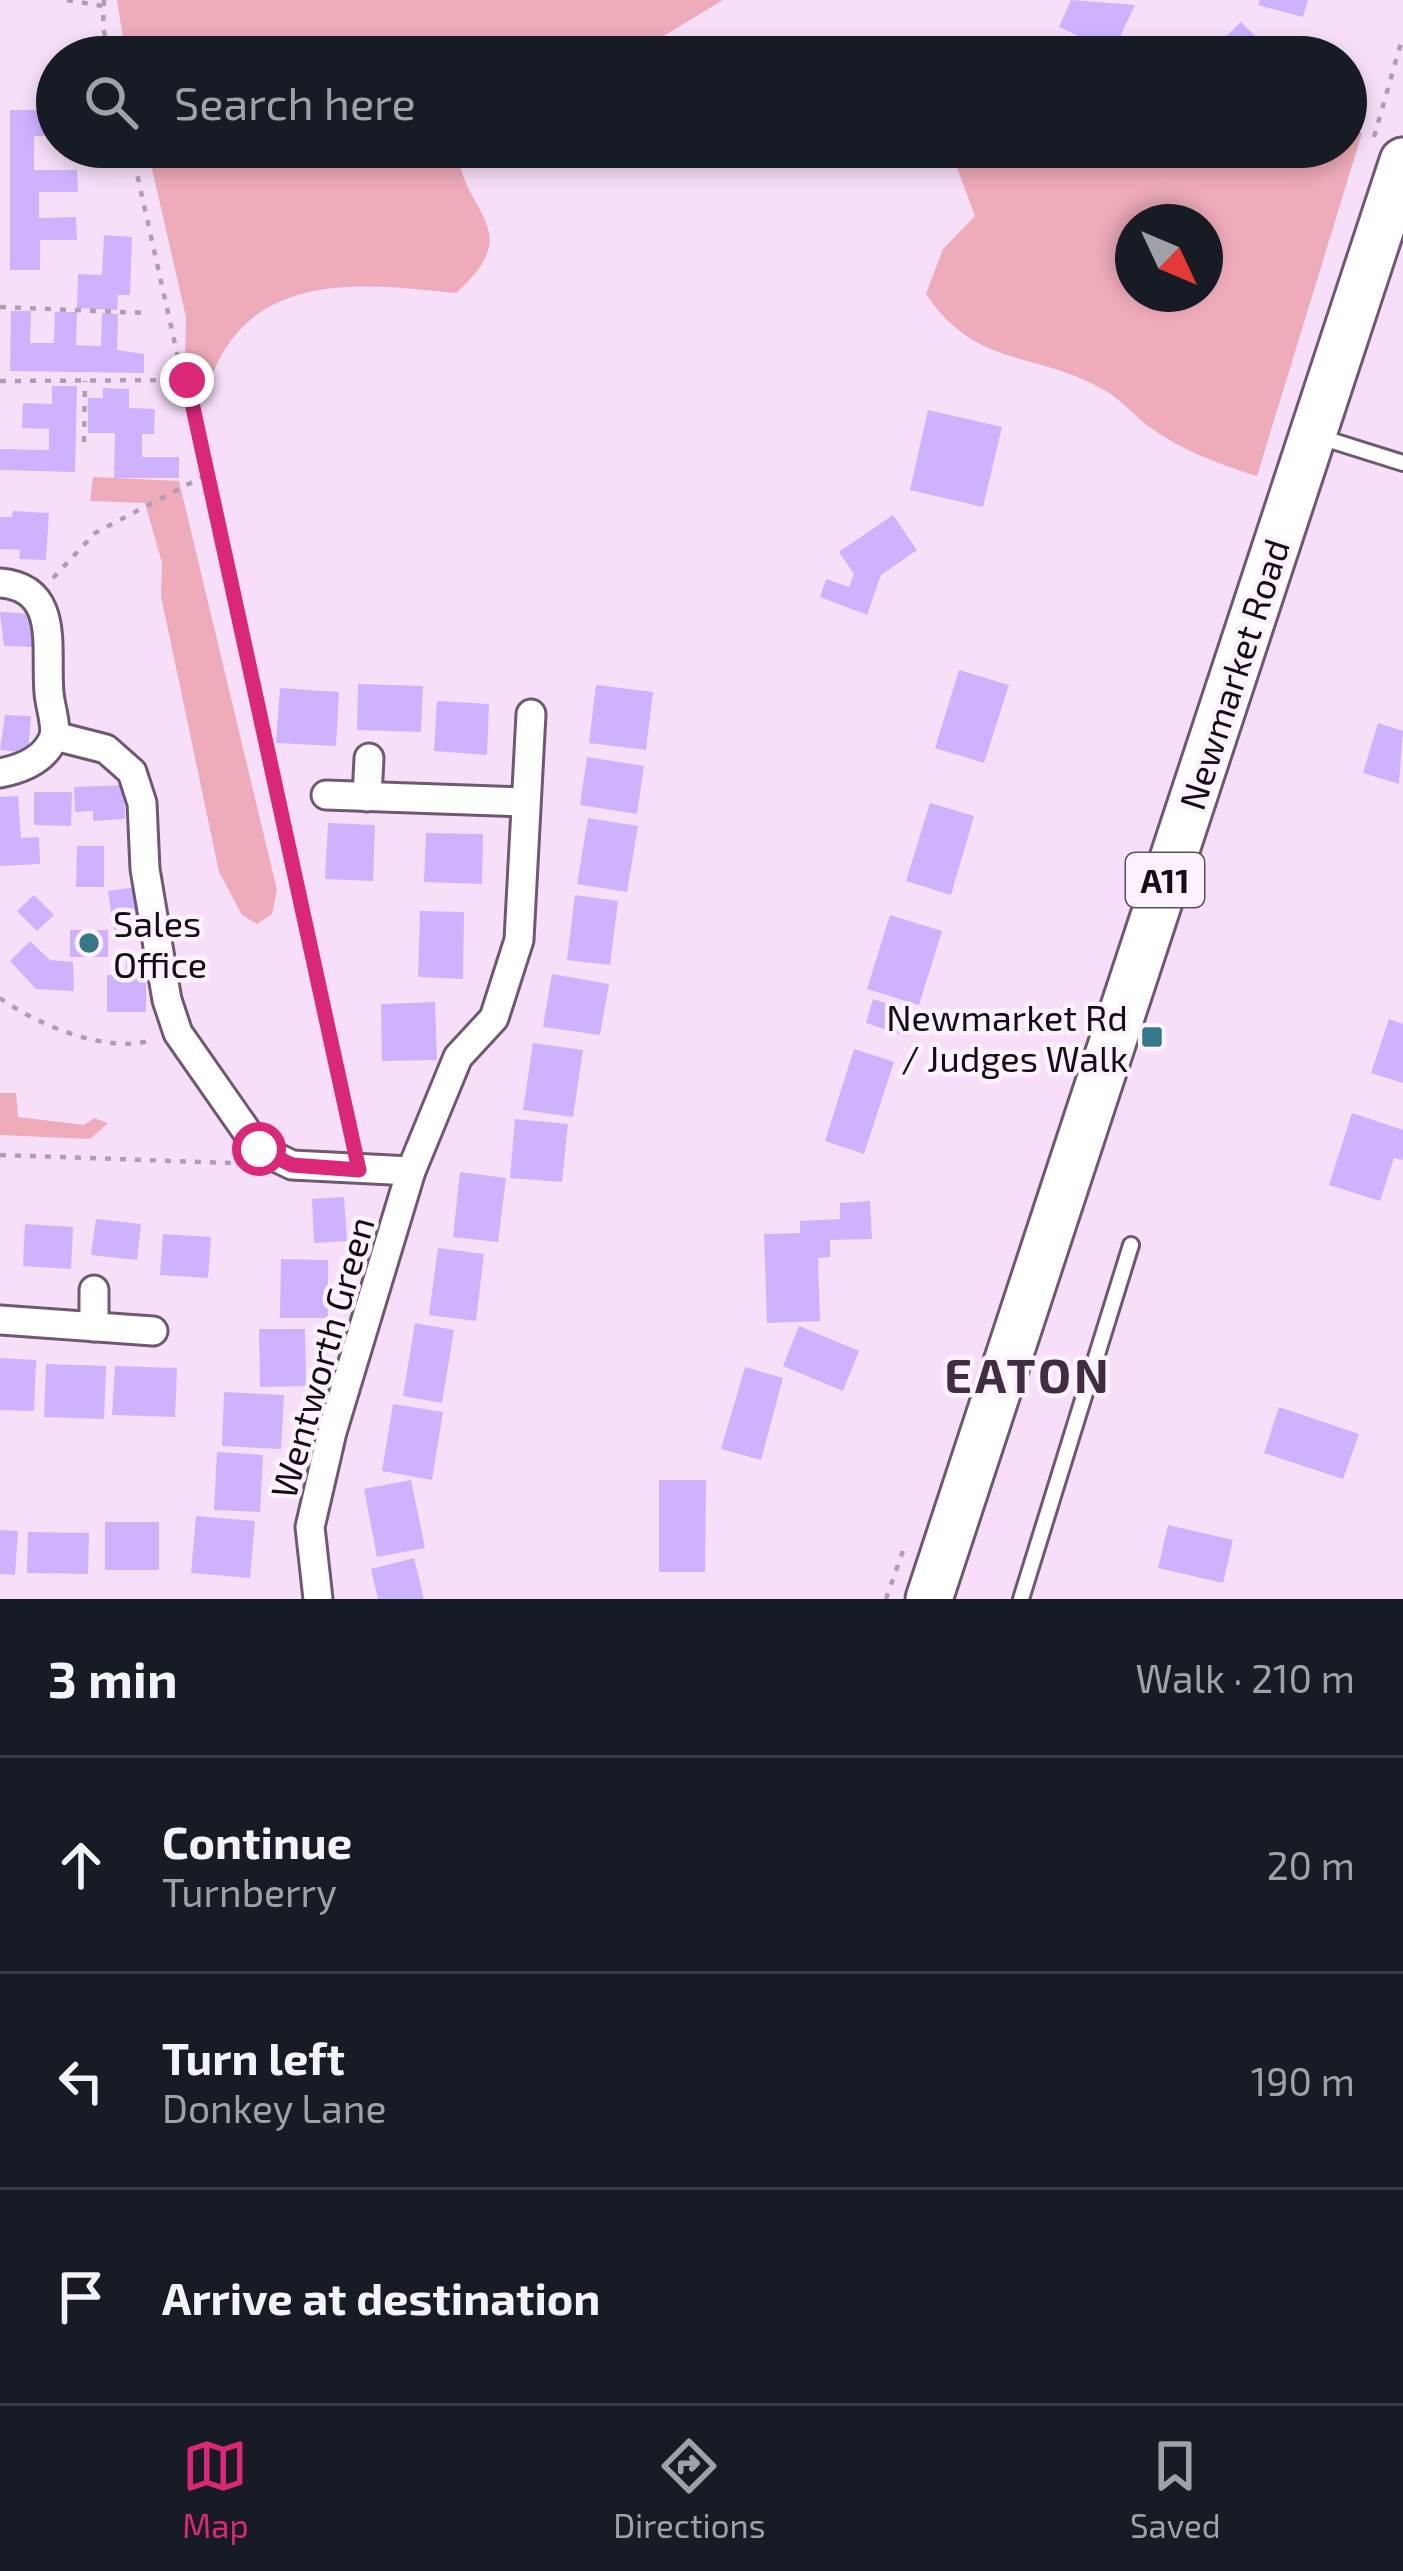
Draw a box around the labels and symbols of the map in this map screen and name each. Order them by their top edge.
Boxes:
north arrow [1115,204,1223,312]
route end [160,353,214,407]
street label: Newmarket Road [1169,533,1297,815]
road number: A11 [1126,853,1204,907]
place label: Sales Office [113,901,207,985]
marker: Sales Office [76,930,102,956]
place label: Newmarket Rd / Judges Walk [886,995,1128,1079]
marker: Newmarket Rd / Judges Walk [1139,1024,1165,1050]
route start [232,1122,286,1176]
street label: Wentworth Green [260,1211,382,1503]
district label: EATON [944,1345,1112,1403]

